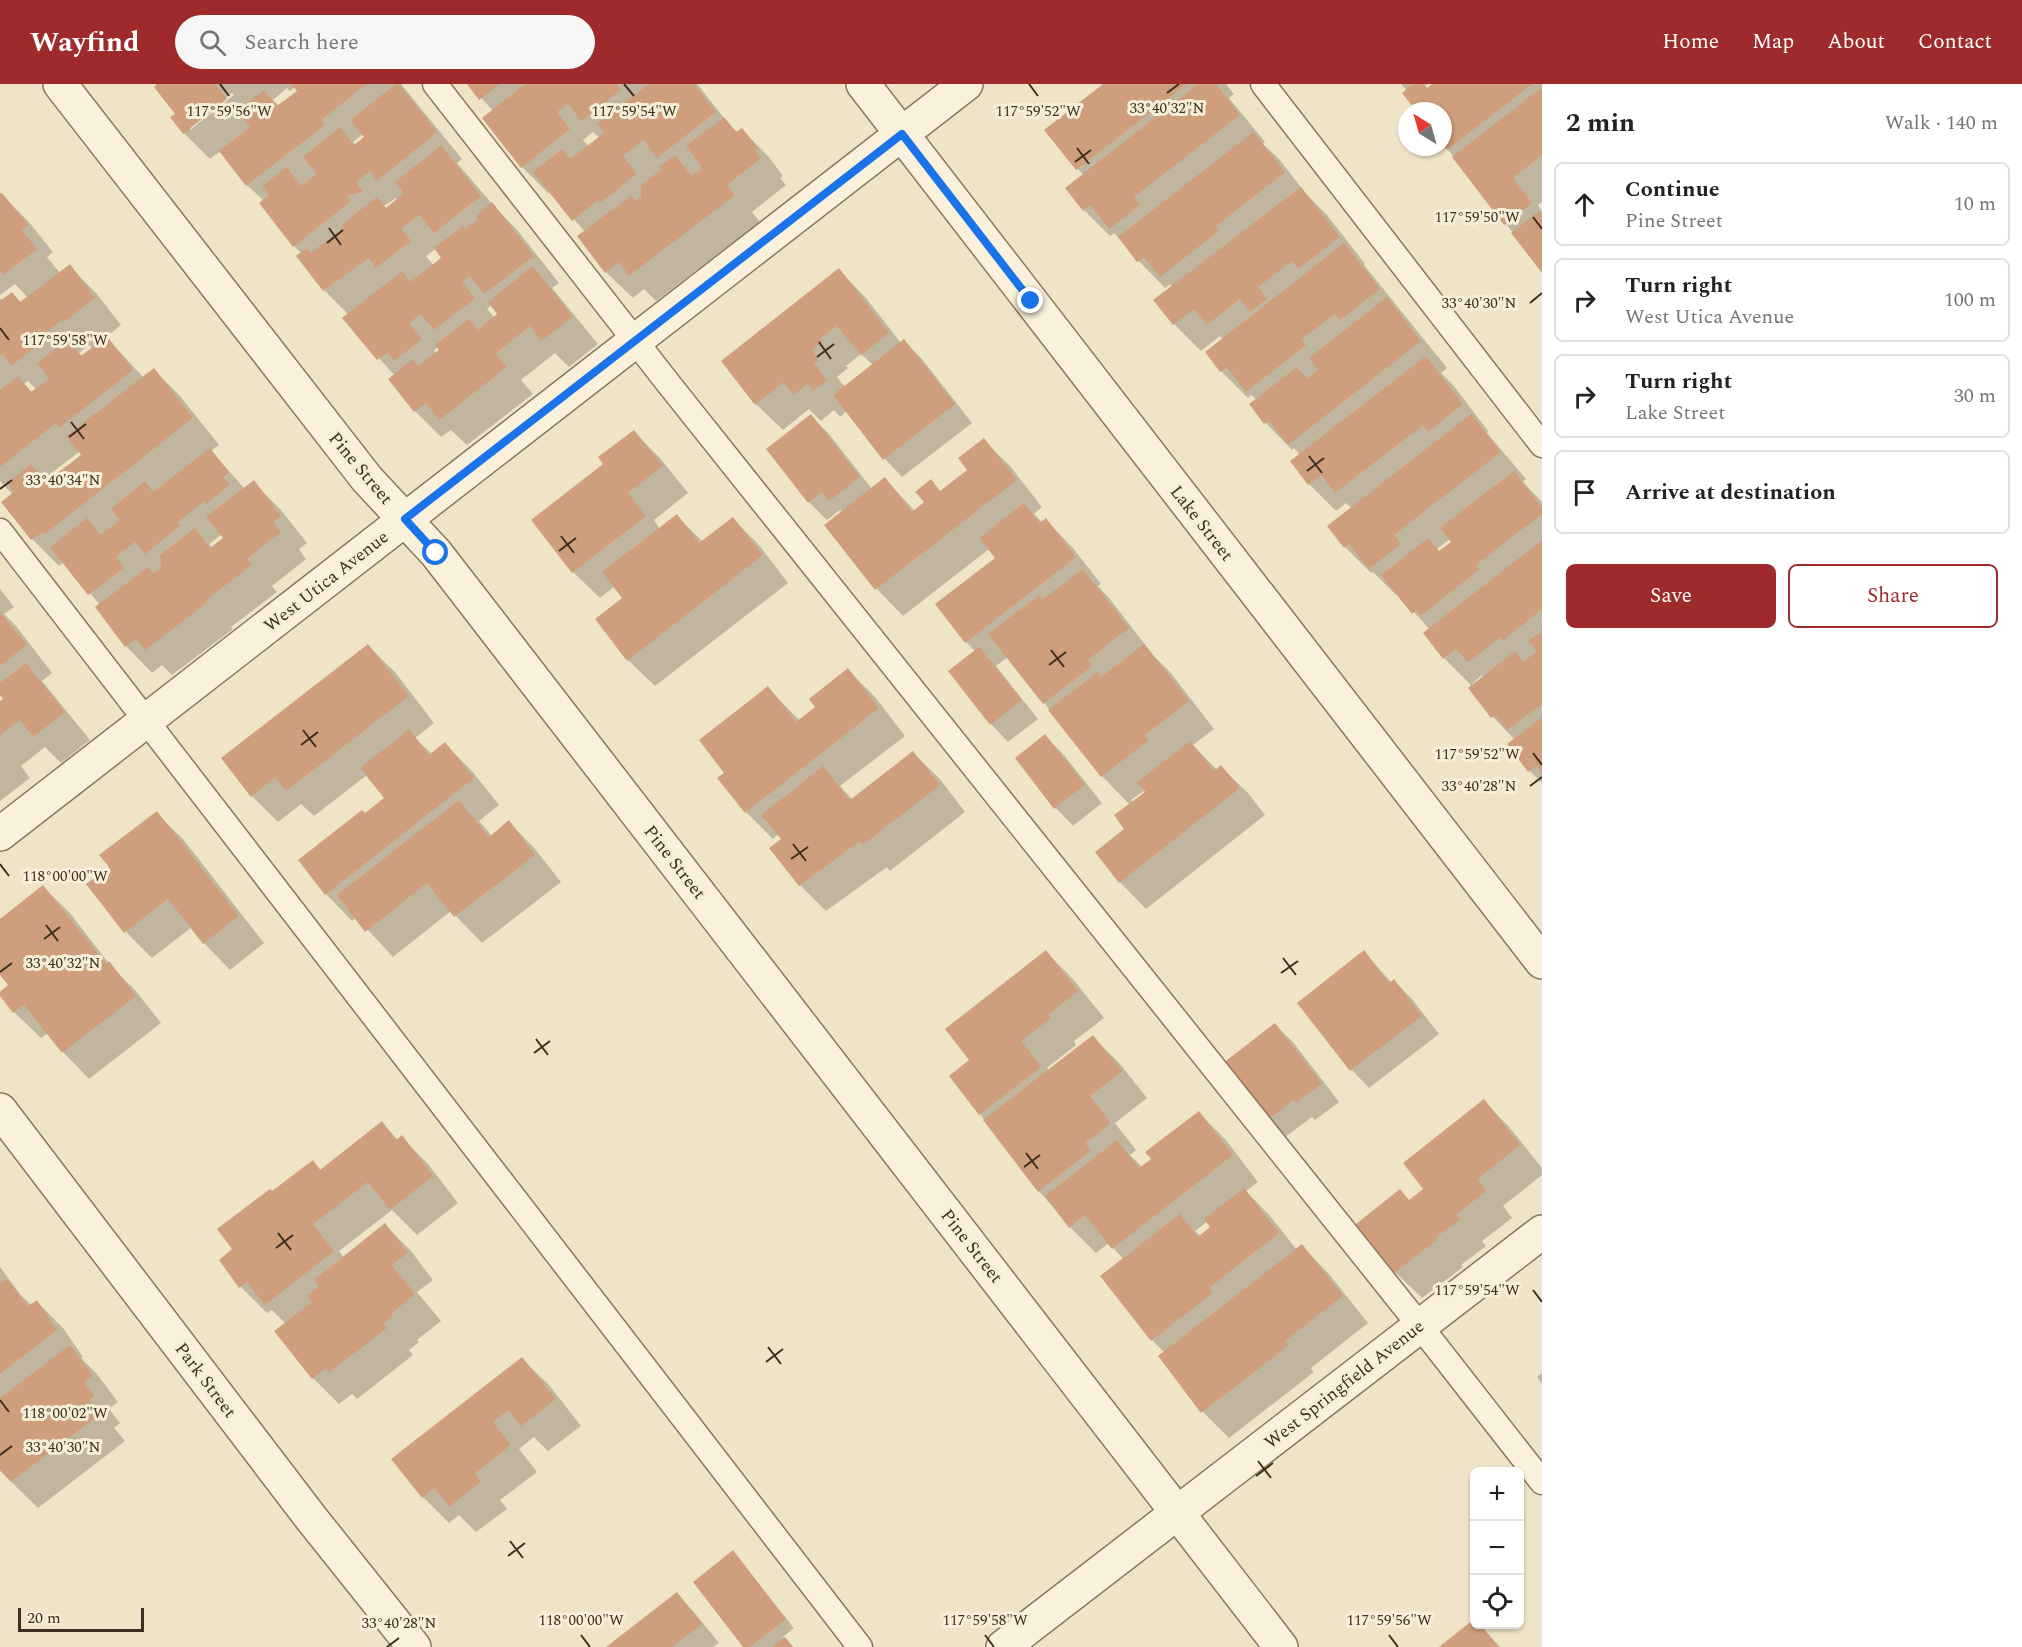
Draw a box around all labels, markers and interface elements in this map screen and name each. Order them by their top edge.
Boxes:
search box [175,15,595,69]
text: Wayfind [30,21,139,64]
icon: search [196,26,229,59]
text: Search here [244,26,359,59]
text: Home [1662,26,1719,58]
text: Map [1752,26,1794,58]
text: About [1827,26,1885,58]
text: Contact [1918,26,1992,58]
text: 33°40'32"N [1130,97,1205,120]
text: 117°59'56"W [186,100,272,123]
text: 117°59'54"W [591,100,677,123]
text: 117°59'52"W [995,100,1081,123]
north arrow [1398,102,1452,156]
text: 2 min [1566,103,1635,143]
text: Walk · 140 m [1885,108,1998,138]
text: Continue [1625,173,1720,206]
icon: ahead [1568,188,1601,221]
text: 10 m [1954,189,1996,219]
text: 117°59'50"W [1434,206,1520,229]
text: Pine Street [1625,206,1723,236]
text: Turn right [1625,269,1732,302]
icon: right [1568,284,1601,317]
text: 100 m [1944,285,1996,315]
route end [1017,287,1043,313]
text: 33°40'30"N [1442,292,1517,315]
text: West Utica Avenue [1625,302,1794,332]
text: 117°59'58"W [22,329,108,352]
text: Turn right [1625,365,1732,398]
icon: right [1568,380,1601,413]
text: 30 m [1954,381,1996,411]
text: Lake Street [1625,398,1725,428]
street label: Pine Street [322,426,399,511]
text: 33°40'34"N [26,469,101,492]
icon: arrive [1568,476,1601,509]
text: Arrive at destination [1625,476,1836,509]
street label: Lake Street [1163,479,1240,567]
street label: West Utica Avenue [258,524,395,639]
route start [422,539,448,565]
button: Save [1566,564,1776,628]
button: Share [1788,564,1998,628]
text: 117°59'52"W [1434,743,1520,766]
text: 33°40'28"N [1442,775,1517,798]
street label: Pine Street [637,819,712,905]
text: 118°00'00"W [22,865,108,888]
text: 33°40'32"N [26,952,101,975]
street label: Pine Street [934,1203,1009,1289]
text: 117°59'54"W [1434,1279,1520,1302]
street label: West Springfield Avenue [1258,1313,1430,1456]
street label: Park Street [168,1337,243,1424]
text: 118°00'02"W [22,1402,108,1425]
text: 33°40'30"N [26,1436,101,1459]
map controls [1470,1467,1524,1629]
button: + [1470,1467,1524,1521]
button: − [1470,1521,1524,1575]
button: locate [1470,1575,1524,1629]
scale bar [18,1605,144,1632]
text: 20 m [27,1606,61,1630]
text: 118°00'00"W [538,1609,624,1632]
text: 117°59'58"W [942,1609,1028,1632]
text: 117°59'56"W [1346,1609,1432,1632]
text: 33°40'28"N [362,1612,437,1635]

